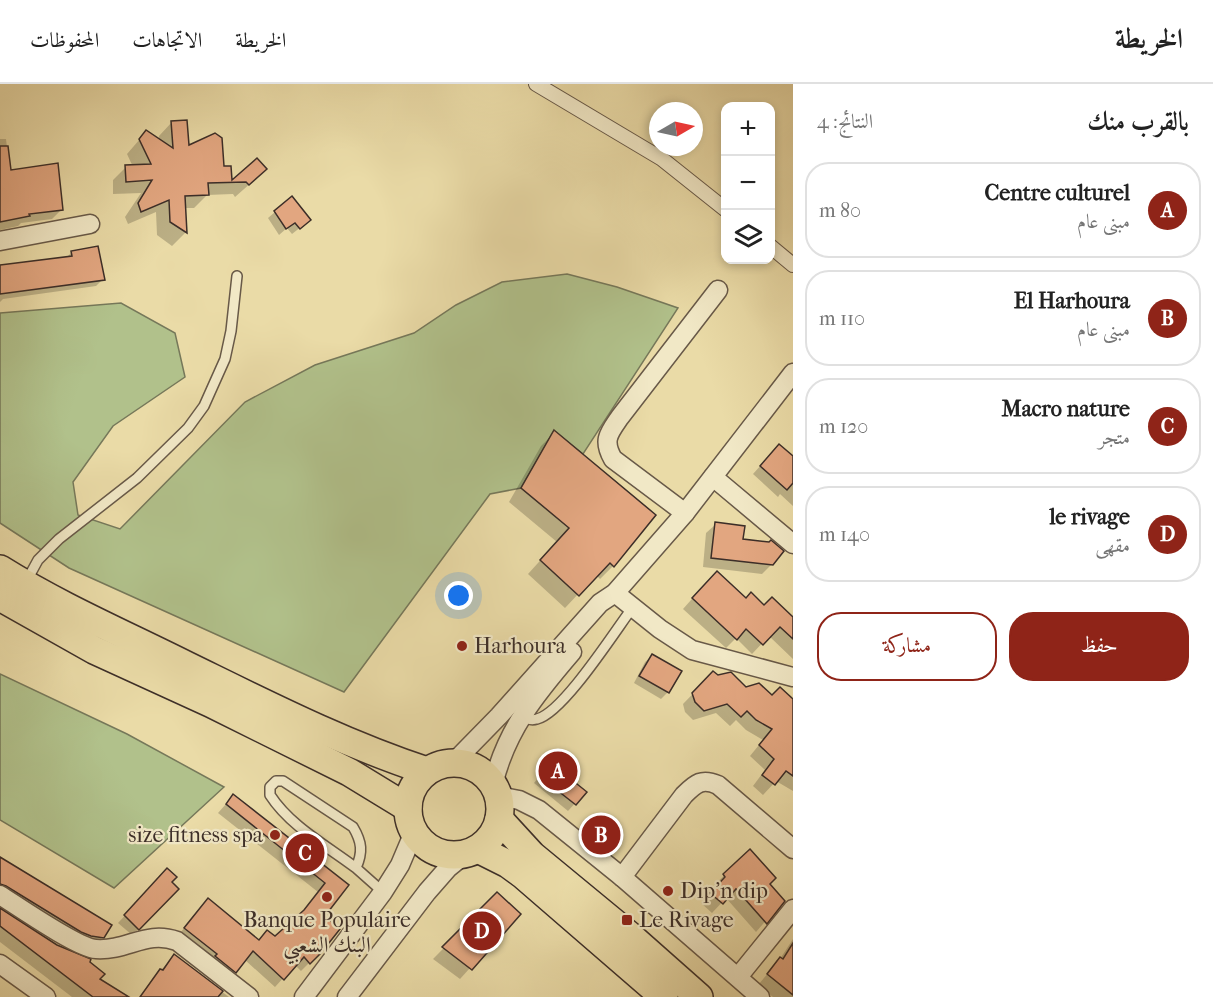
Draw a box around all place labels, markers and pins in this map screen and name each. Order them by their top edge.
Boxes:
place label: Harhoura [474,633,567,659]
marker: Harhoura [455,639,469,653]
pin: A [538,748,578,794]
pin: B [582,812,620,858]
place label: size fitness spa [128,822,264,848]
marker: size fitness spa [268,828,282,842]
pin: C [286,830,324,876]
place label: Dip'n dip [680,878,768,904]
marker: Dip'n dip [661,884,675,898]
marker: Banque Populaire البنك الشعبي [320,890,334,904]
place label: Banque Populaire البنك الشعبي [243,907,411,965]
place label: Le Rivage [639,907,734,933]
pin: D [462,908,502,954]
marker: Le Rivage [620,913,634,927]

